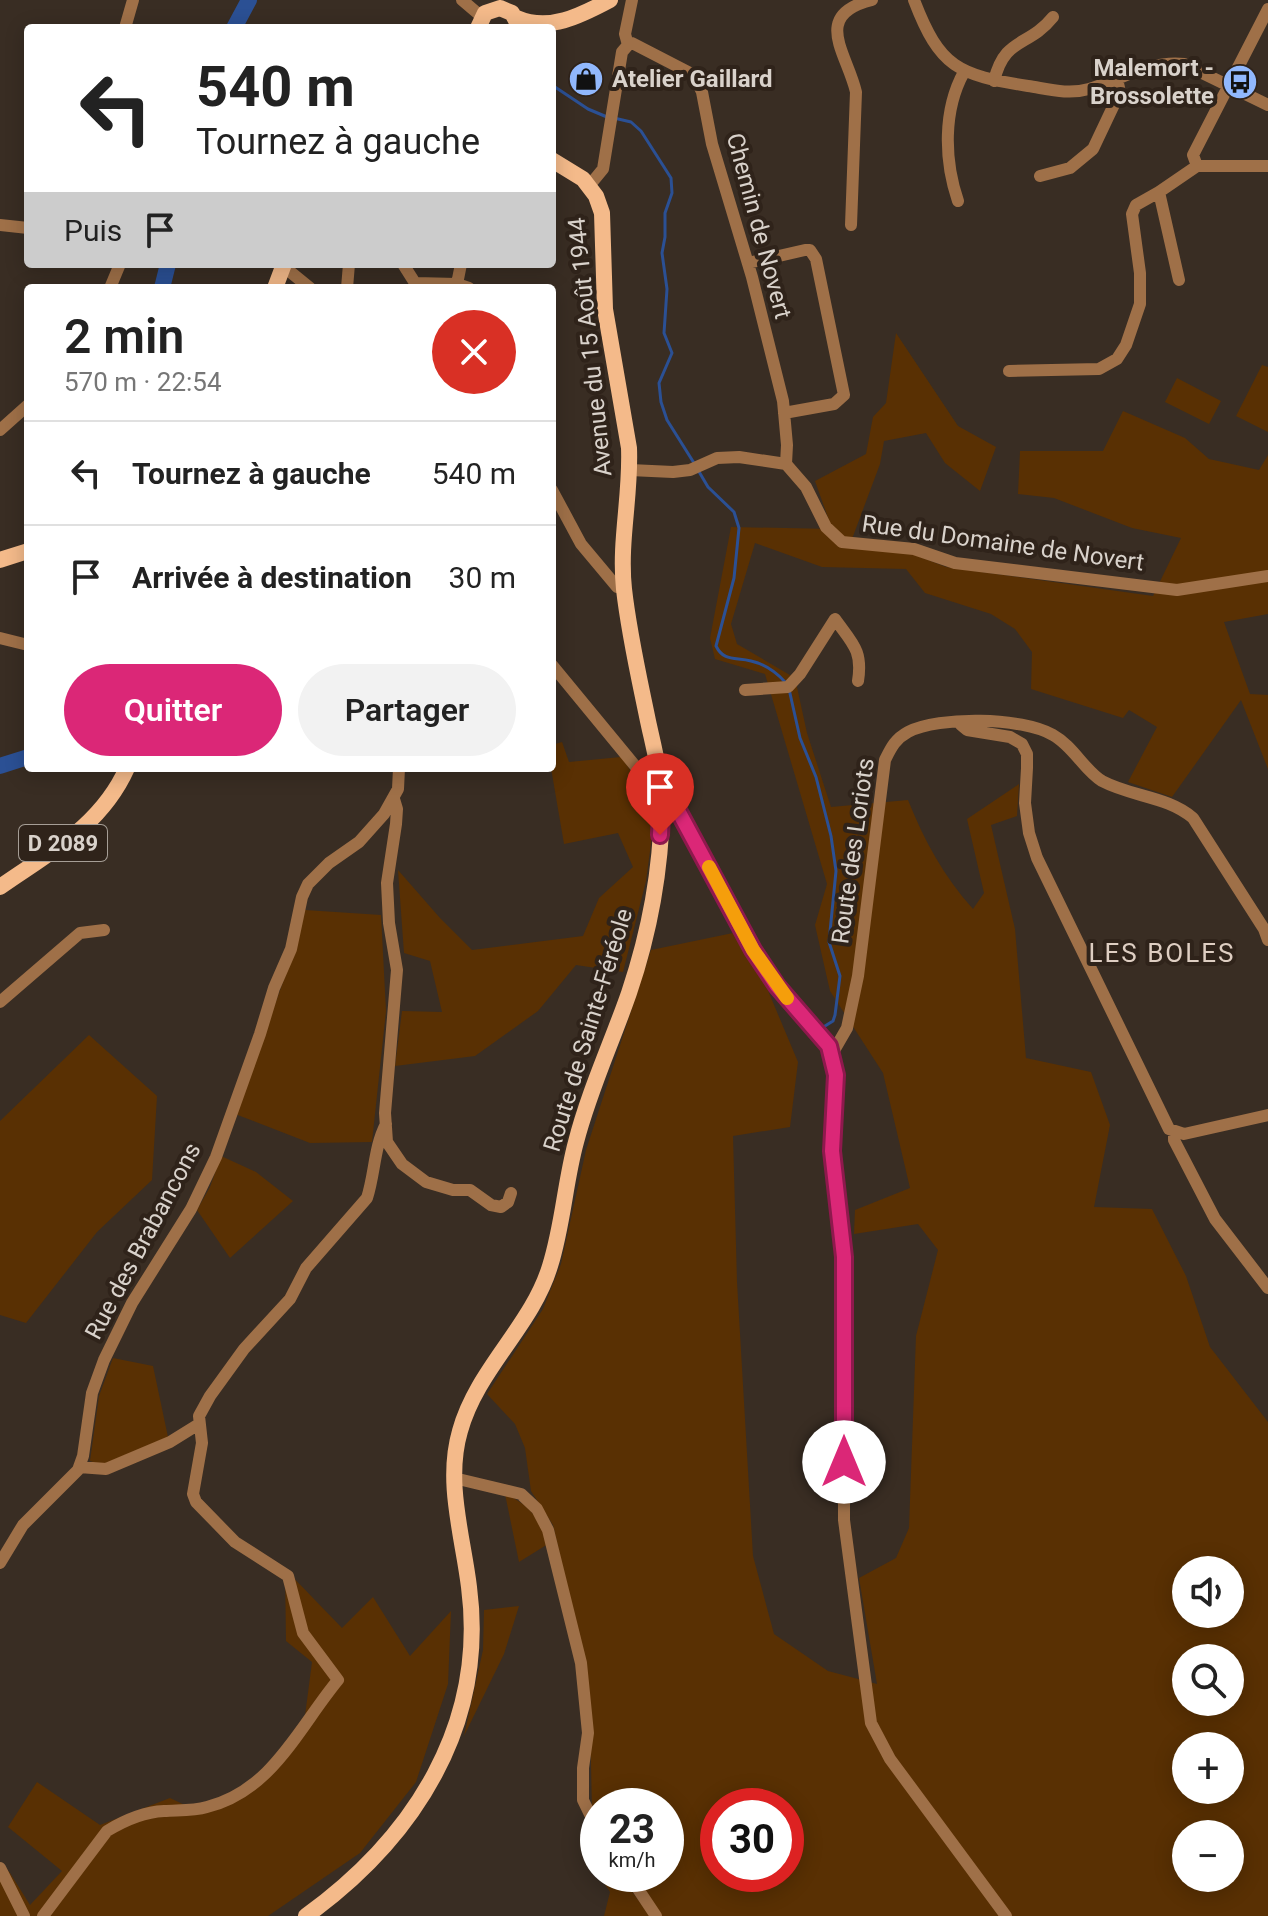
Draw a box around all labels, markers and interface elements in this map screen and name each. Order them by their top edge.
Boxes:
text: 540 m [196,54,355,120]
place label: Malemort - Brossolette [1090,54,1214,110]
icon: left [64,56,168,160]
shop icon: Atelier Gaillard [567,60,605,98]
bus stop icon: Malemort - Brossolette [1221,63,1259,101]
place label: Atelier Gaillard [612,65,773,93]
text: Tournez à gauche [196,121,480,163]
street label: Chemin de Novert [721,130,797,322]
icon: arrive [138,208,182,252]
text: Puis [64,213,122,248]
street label: Avenue du 15 Août 1944 [562,216,618,478]
text: 2 min [64,308,184,365]
button: close [432,310,516,394]
text: 570 m · 22:54 [64,367,222,397]
icon: left [64,451,108,495]
text: Tournez à gauche [132,456,371,491]
text: 540 m [432,456,516,491]
street label: Rue du Domaine de Novert [860,509,1146,577]
icon: arrive [64,555,108,599]
text: Arrivée à destination [132,560,412,595]
text: 30 m [449,560,516,595]
button: Quitter [64,664,282,756]
button: Partager [298,664,516,756]
pin [626,753,694,835]
street label: Route des Loriots [826,756,880,946]
icon: arrive [638,765,682,809]
road number: D 2089 [19,825,107,861]
street label: Route de Sainte-Féréole [538,905,638,1155]
district label: LES BOLES [1089,938,1235,968]
street label: Rue des Brabancons [79,1138,207,1344]
position arrow [802,1420,886,1504]
map controls [1172,1556,1244,1892]
button: sound [1172,1556,1244,1628]
button: search [1172,1644,1244,1716]
button: + [1172,1732,1244,1804]
speed limit sign: 30 [700,1788,804,1892]
text: 23 [609,1806,655,1853]
button: − [1172,1820,1244,1892]
text: km/h [609,1848,655,1872]

